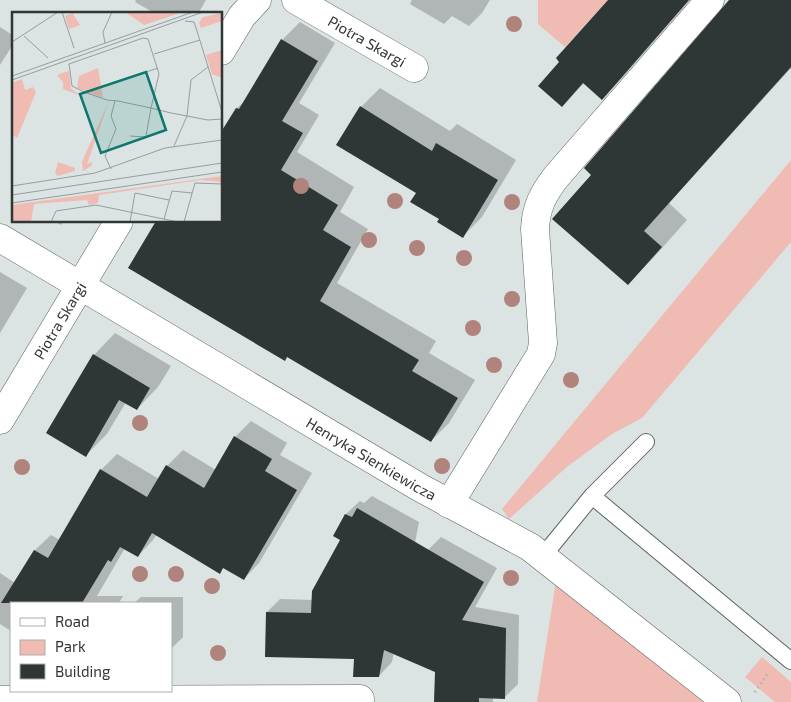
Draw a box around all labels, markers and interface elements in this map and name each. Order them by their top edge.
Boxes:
street label: Piotra Skargi [325,11,409,70]
inset map [12,12,222,222]
street label: Piotra Skargi [30,279,90,362]
street label: Henryka Sienkiewicza [303,413,440,504]
legend [10,602,172,692]
text: Road [55,612,90,630]
text: Park [55,637,86,655]
text: Building [55,662,111,680]

